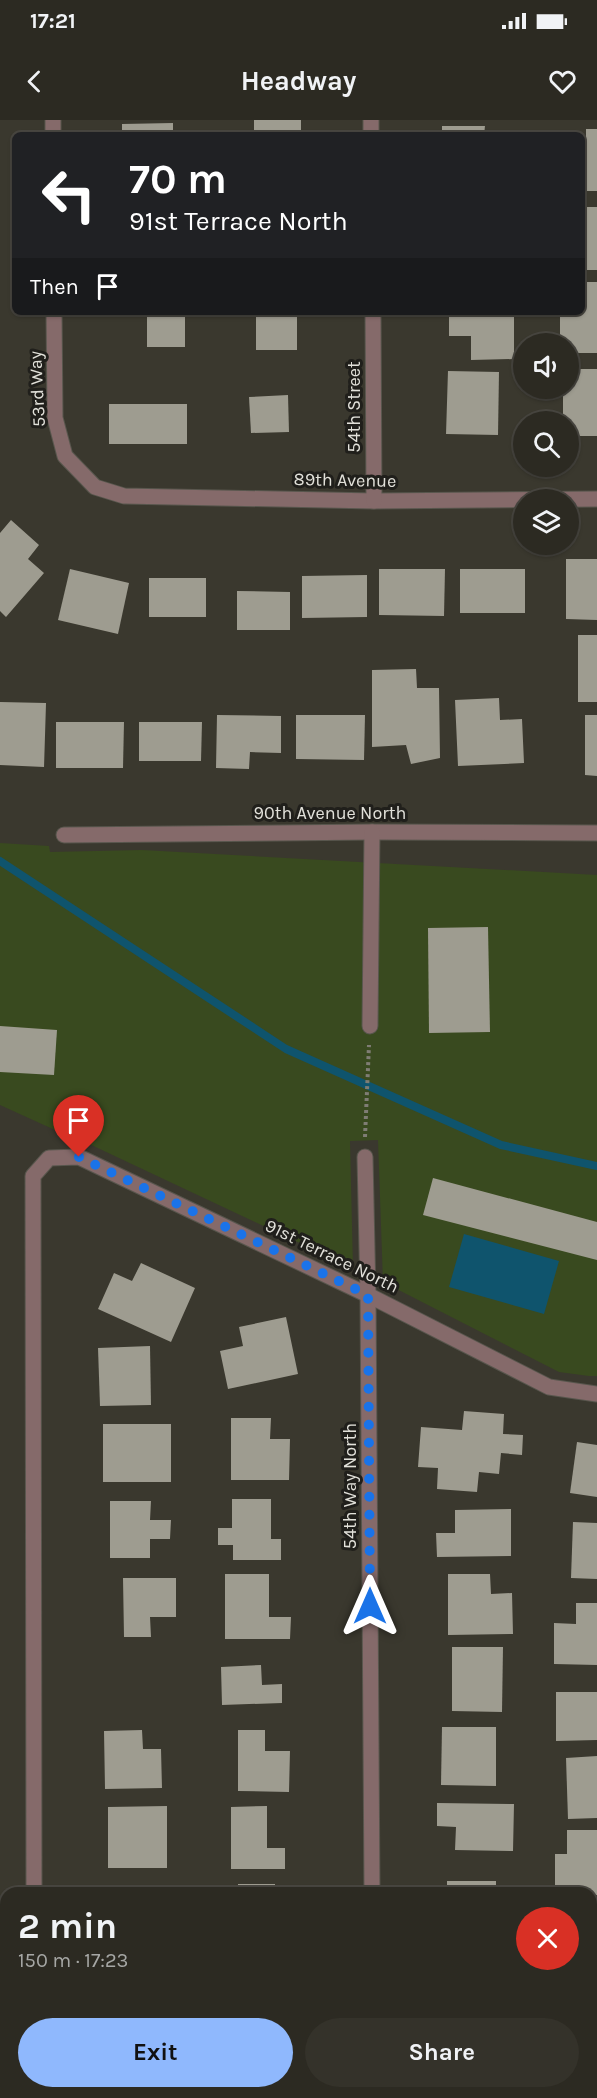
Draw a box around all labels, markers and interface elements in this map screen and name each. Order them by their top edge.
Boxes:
text: 17:21 [30,8,76,34]
icon: back [18,65,51,98]
text: Headway [241,65,356,97]
icon: heart [546,65,579,98]
text: 70 m [129,154,227,204]
icon: left [30,156,108,234]
text: 91st Terrace North [129,205,348,237]
icon: arrive [91,270,124,303]
text: Then [30,274,79,300]
map controls [513,333,579,555]
button: sound [513,333,579,399]
street label: 53rd Way [24,350,50,428]
street label: 54th Street [343,361,365,453]
button: search [513,411,579,477]
street label: 89th Avenue [293,468,397,492]
button: layers [513,489,579,555]
street label: 90th Avenue North [254,802,406,824]
pin [53,1095,104,1157]
icon: arrive [62,1104,95,1137]
street label: 91st Terrace North [262,1214,402,1298]
street label: 54th Way North [339,1423,361,1549]
position arrow [338,1574,402,1638]
text: 2 min [18,1905,117,1947]
button: close [516,1907,579,1970]
text: 150 m · 17:23 [18,1949,128,1972]
button: Exit [18,2018,293,2087]
button: Share [305,2018,579,2087]

